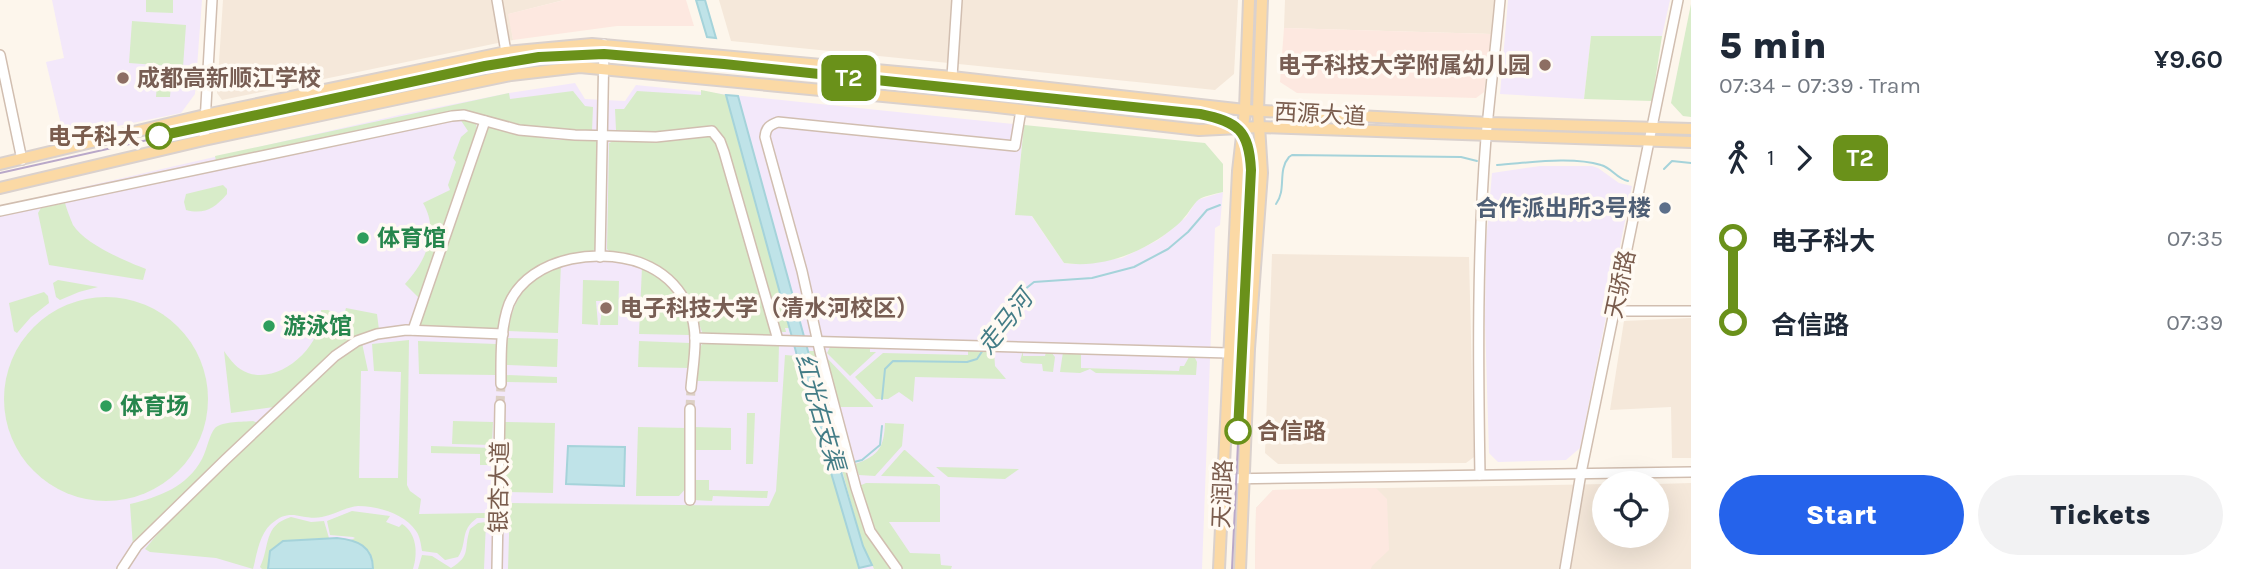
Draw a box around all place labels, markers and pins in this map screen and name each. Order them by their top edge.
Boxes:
place label: 电子科技大学附属幼儿园 [1278,52,1531,79]
marker: 电子科技大学附属幼儿园 [1537,57,1553,73]
place label: 成都高新顺江学校 [137,65,321,92]
marker: 成都高新顺江学校 [115,70,131,86]
place label: 电子科大 [48,123,140,150]
marker: 电子科大 [146,123,172,149]
place label: 合作派出所3号楼 [1476,195,1651,222]
marker: 合作派出所3号楼 [1657,200,1673,216]
place label: 体育馆 [377,225,446,252]
marker: 体育馆 [355,230,371,246]
place label: 电子科技大学（清水河校区） [620,295,919,322]
marker: 电子科技大学（清水河校区） [598,300,614,316]
place label: 游泳馆 [283,313,352,340]
marker: 游泳馆 [261,318,277,334]
place label: 体育场 [120,393,189,420]
marker: 体育场 [98,398,114,414]
marker: 合信路 [1225,418,1251,444]
place label: 合信路 [1257,418,1326,445]

